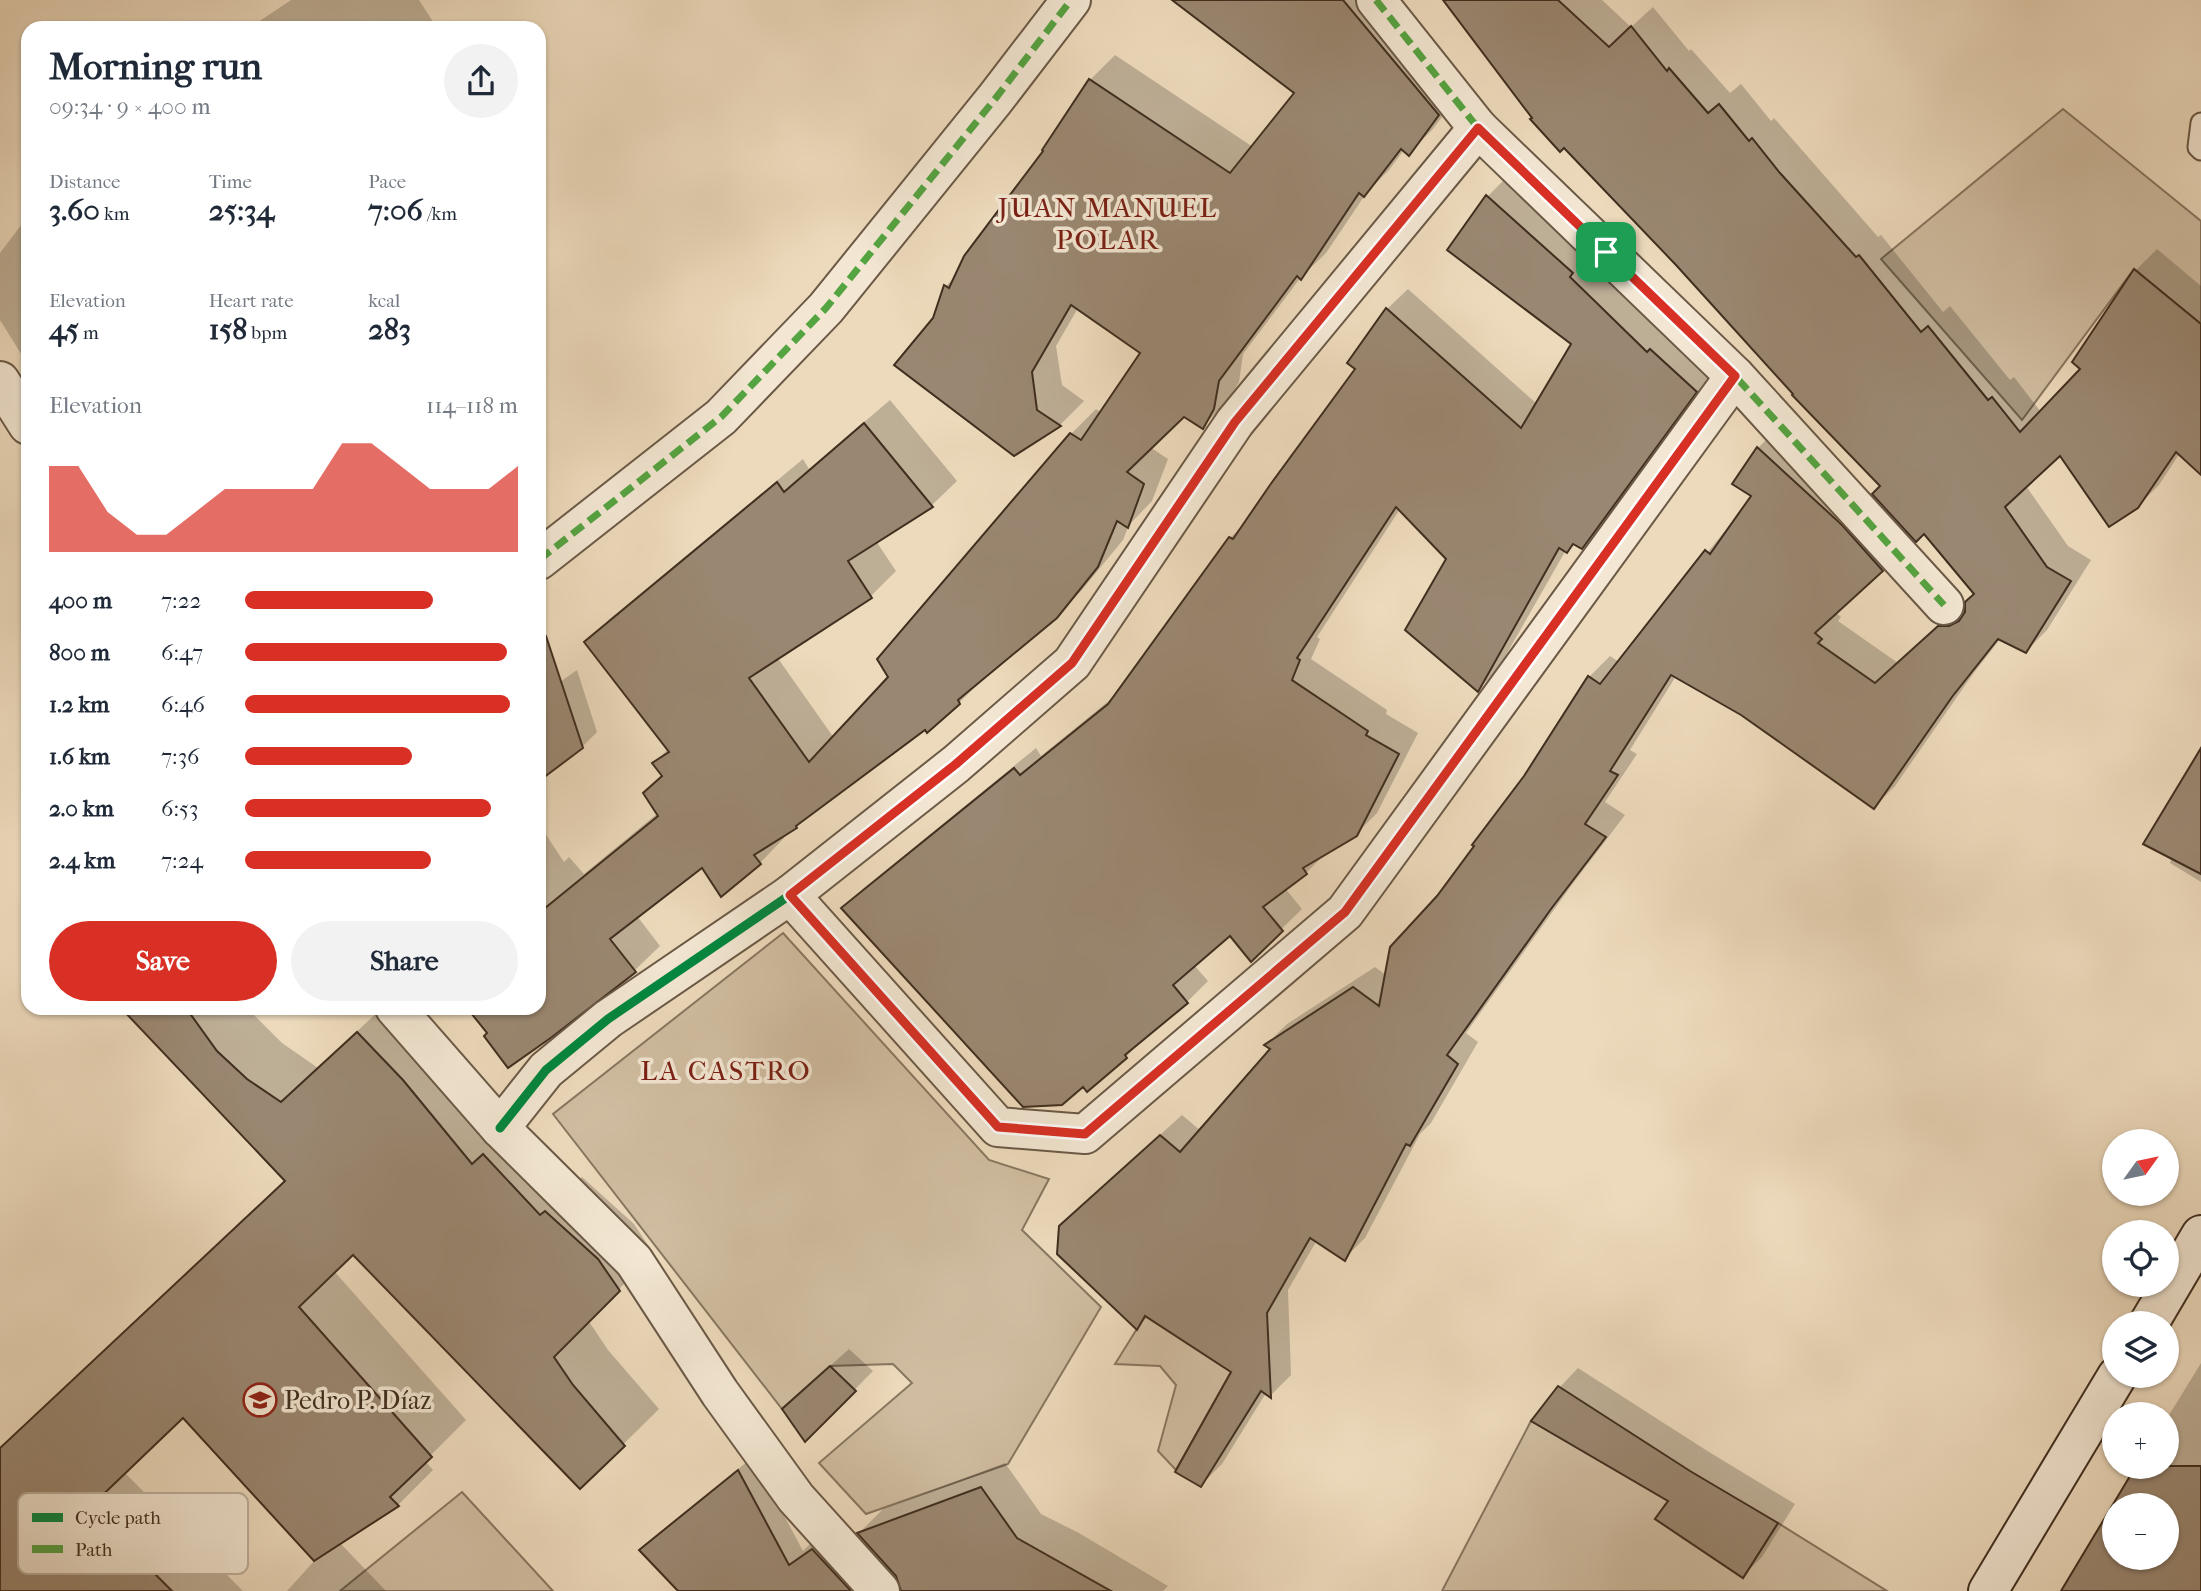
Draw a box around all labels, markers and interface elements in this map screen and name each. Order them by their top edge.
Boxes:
text: Morning run [49,44,262,89]
button: share [444,44,518,118]
text: 09:34 · 9 × 400 m [49,93,211,120]
text: Distance [49,171,120,193]
text: Time [209,171,252,193]
text: Pace [368,171,406,193]
district label: JUAN MANUEL POLAR [996,191,1218,256]
text: 3.60 [49,193,100,228]
text: 25:34 [209,193,274,228]
text: 7:06 [368,193,423,228]
text: km [100,203,130,225]
text: /km [423,203,457,225]
pin [1576,222,1636,282]
icon: arrive [1587,233,1625,271]
text: Elevation [49,290,126,312]
text: Heart rate [209,290,294,312]
text: kcal [368,290,400,312]
text: 45 [49,312,79,347]
text: 158 [209,312,247,347]
text: 283 [368,312,411,347]
text: m [79,322,99,344]
text: bpm [247,322,287,344]
text: Elevation [49,392,142,419]
text: 114–118 m [426,392,518,419]
text: 400 m [49,587,112,614]
text: 7:22 [161,587,201,614]
text: 800 m [49,639,110,666]
text: 6:47 [161,639,203,666]
text: 1.2 km [49,691,109,718]
text: 6:46 [161,691,205,718]
text: 1.6 km [49,743,110,770]
text: 7:36 [161,743,200,770]
text: 2.0 km [49,795,114,822]
text: 6:53 [161,795,198,822]
text: 2.4 km [49,847,115,874]
text: 7:24 [161,847,203,874]
button: Save [49,921,277,1001]
button: Share [291,921,518,1001]
district label: LA CASTRO [640,1054,812,1087]
north arrow [2102,1129,2179,1206]
map controls [2102,1129,2179,1570]
button: locate [2102,1220,2179,1297]
button: layers [2102,1311,2179,1388]
school or university icon: Pedro P. Díaz [241,1381,279,1419]
place label: Pedro P. Díaz [284,1385,431,1416]
button: + [2102,1402,2179,1479]
legend [18,1493,248,1574]
button: − [2102,1493,2179,1570]
text: Cycle path [75,1507,161,1529]
text: Path [75,1539,113,1561]

